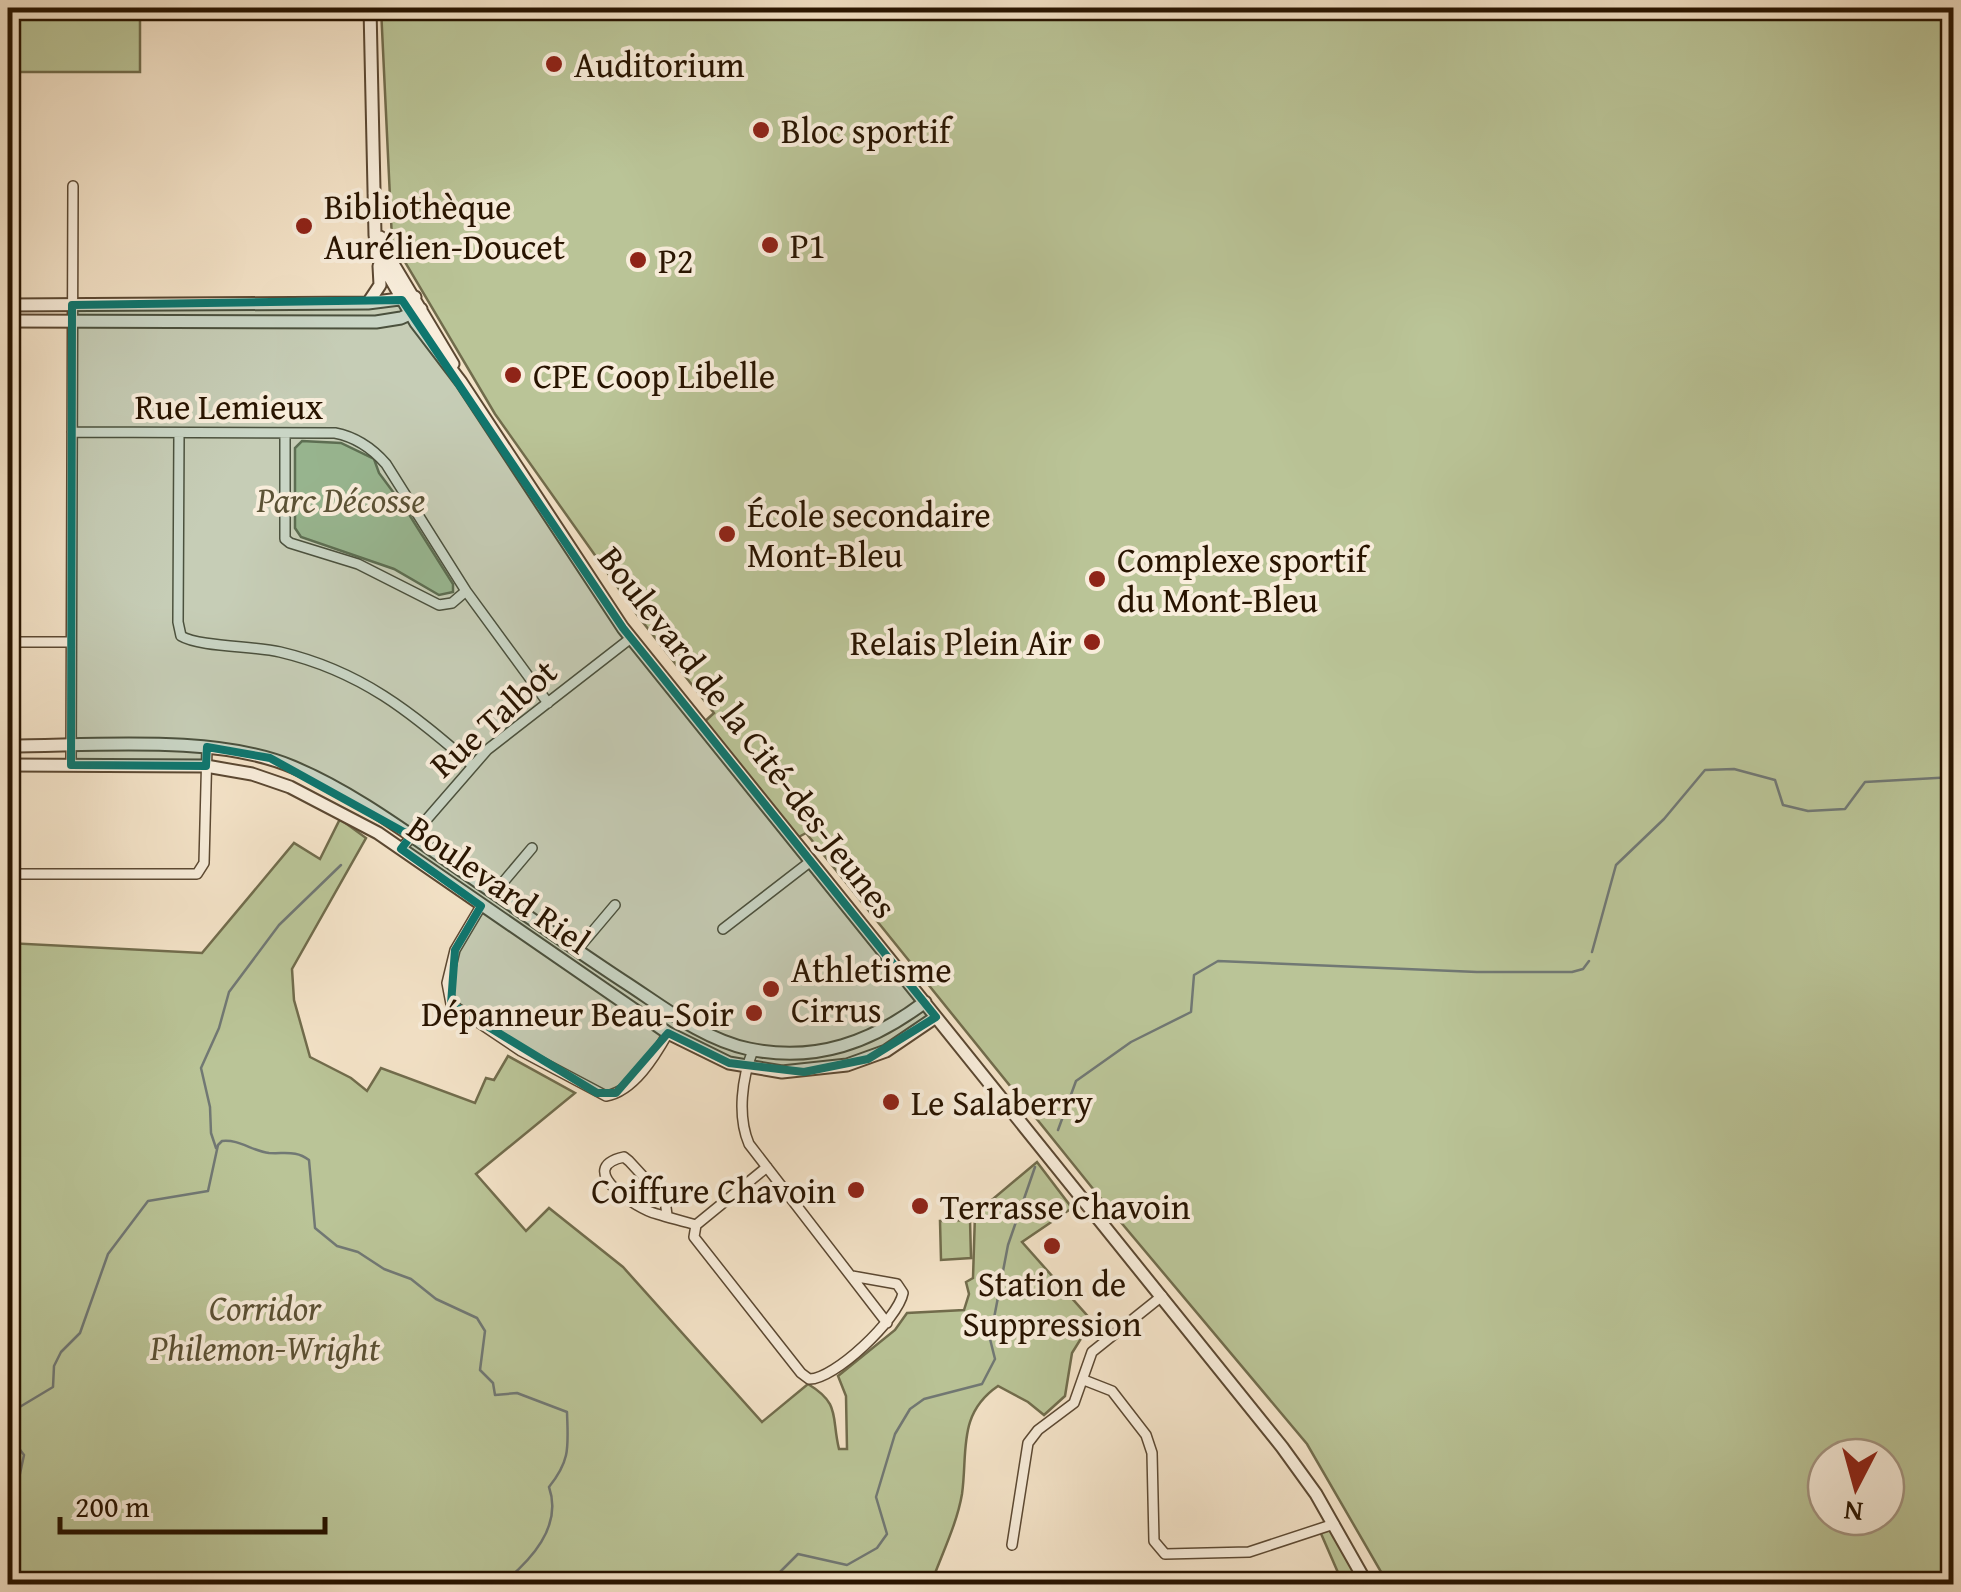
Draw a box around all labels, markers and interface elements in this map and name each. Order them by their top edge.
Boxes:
place label: Auditorium [574,39,745,90]
marker: Auditorium [543,53,565,75]
place label: Bloc sportif [781,105,954,156]
marker: Bloc sportif [750,119,772,141]
place label: Bibliothèque Aurélien-Doucet [324,181,565,272]
marker: Bibliothèque Aurélien-Doucet [293,215,315,237]
place label: P1 [790,220,826,271]
marker: P1 [759,234,781,256]
place label: P2 [658,235,694,286]
marker: P2 [627,249,649,271]
place label: CPE Coop Libelle [533,350,775,401]
marker: CPE Coop Libelle [502,364,524,386]
street label: Rue Lemieux [135,381,323,432]
park label: Parc Décosse [256,474,425,525]
place label: École secondaire Mont-Bleu [747,489,991,580]
marker: École secondaire Mont-Bleu [716,523,738,545]
place label: Complexe sportif du Mont-Bleu [1117,534,1371,625]
street label: Boulevard de la Cité-des-Jeunes [586,535,910,929]
marker: Complexe sportif du Mont-Bleu [1086,568,1108,590]
place label: Relais Plein Air [850,617,1072,668]
marker: Relais Plein Air [1081,631,1103,653]
street label: Rue Talbot [418,647,568,789]
street label: Boulevard Riel [397,802,601,966]
place label: Athletisme Cirrus [791,944,952,1035]
marker: Athletisme Cirrus [760,978,782,1000]
place label: Dépanneur Beau-Soir [421,988,734,1039]
marker: Dépanneur Beau-Soir [743,1002,765,1024]
place label: Le Salaberry [911,1077,1094,1128]
marker: Le Salaberry [880,1091,902,1113]
place label: Coiffure Chavoin [591,1165,836,1216]
marker: Coiffure Chavoin [845,1179,867,1201]
place label: Terrasse Chavoin [940,1181,1191,1232]
marker: Terrasse Chavoin [909,1195,931,1217]
marker: Station de Suppression [1041,1235,1063,1257]
place label: Station de Suppression [962,1258,1142,1349]
park label: Corridor Philemon-Wright [149,1282,381,1373]
north arrow [1806,1437,1906,1537]
scale bar [60,1472,325,1534]
text: 200 m [75,1484,150,1528]
text: N [1842,1491,1865,1534]

